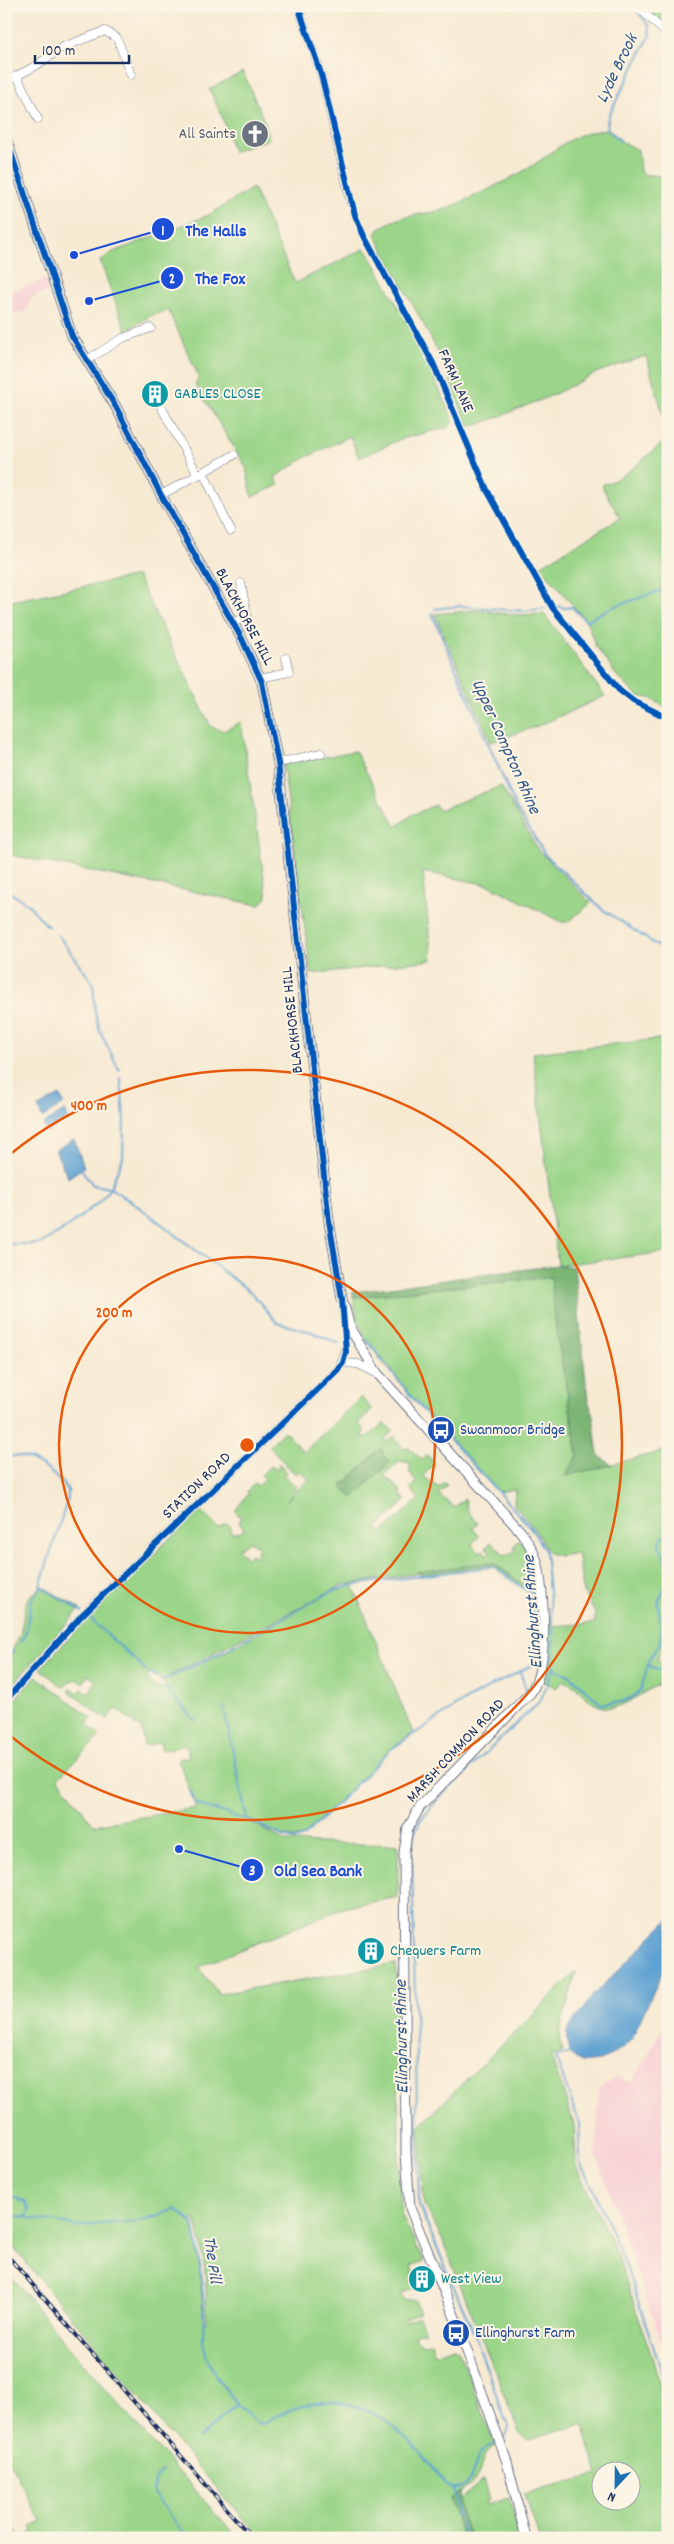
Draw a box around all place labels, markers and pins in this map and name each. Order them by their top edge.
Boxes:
church icon: All Saints [240,119,270,149]
place label: All Saints [178,123,236,146]
callout: The Halls [151,213,257,246]
callout: The Fox [160,261,255,294]
building icon: GABLES CLOSE [140,379,170,409]
place label: GABLES CLOSE [174,383,262,406]
bus stop icon: Swanmoor Bridge [426,1415,456,1445]
place label: Swanmoor Bridge [460,1419,565,1442]
centre of rings [238,1436,256,1454]
callout: Old Sea Bank [239,1854,373,1887]
building icon: Chequers Farm [356,1936,386,1966]
place label: Chequers Farm [390,1940,481,1963]
building icon: West View [407,2264,437,2294]
place label: West View [441,2268,502,2291]
bus stop icon: Ellinghurst Farm [441,2318,471,2348]
place label: Ellinghurst Farm [475,2322,575,2345]

